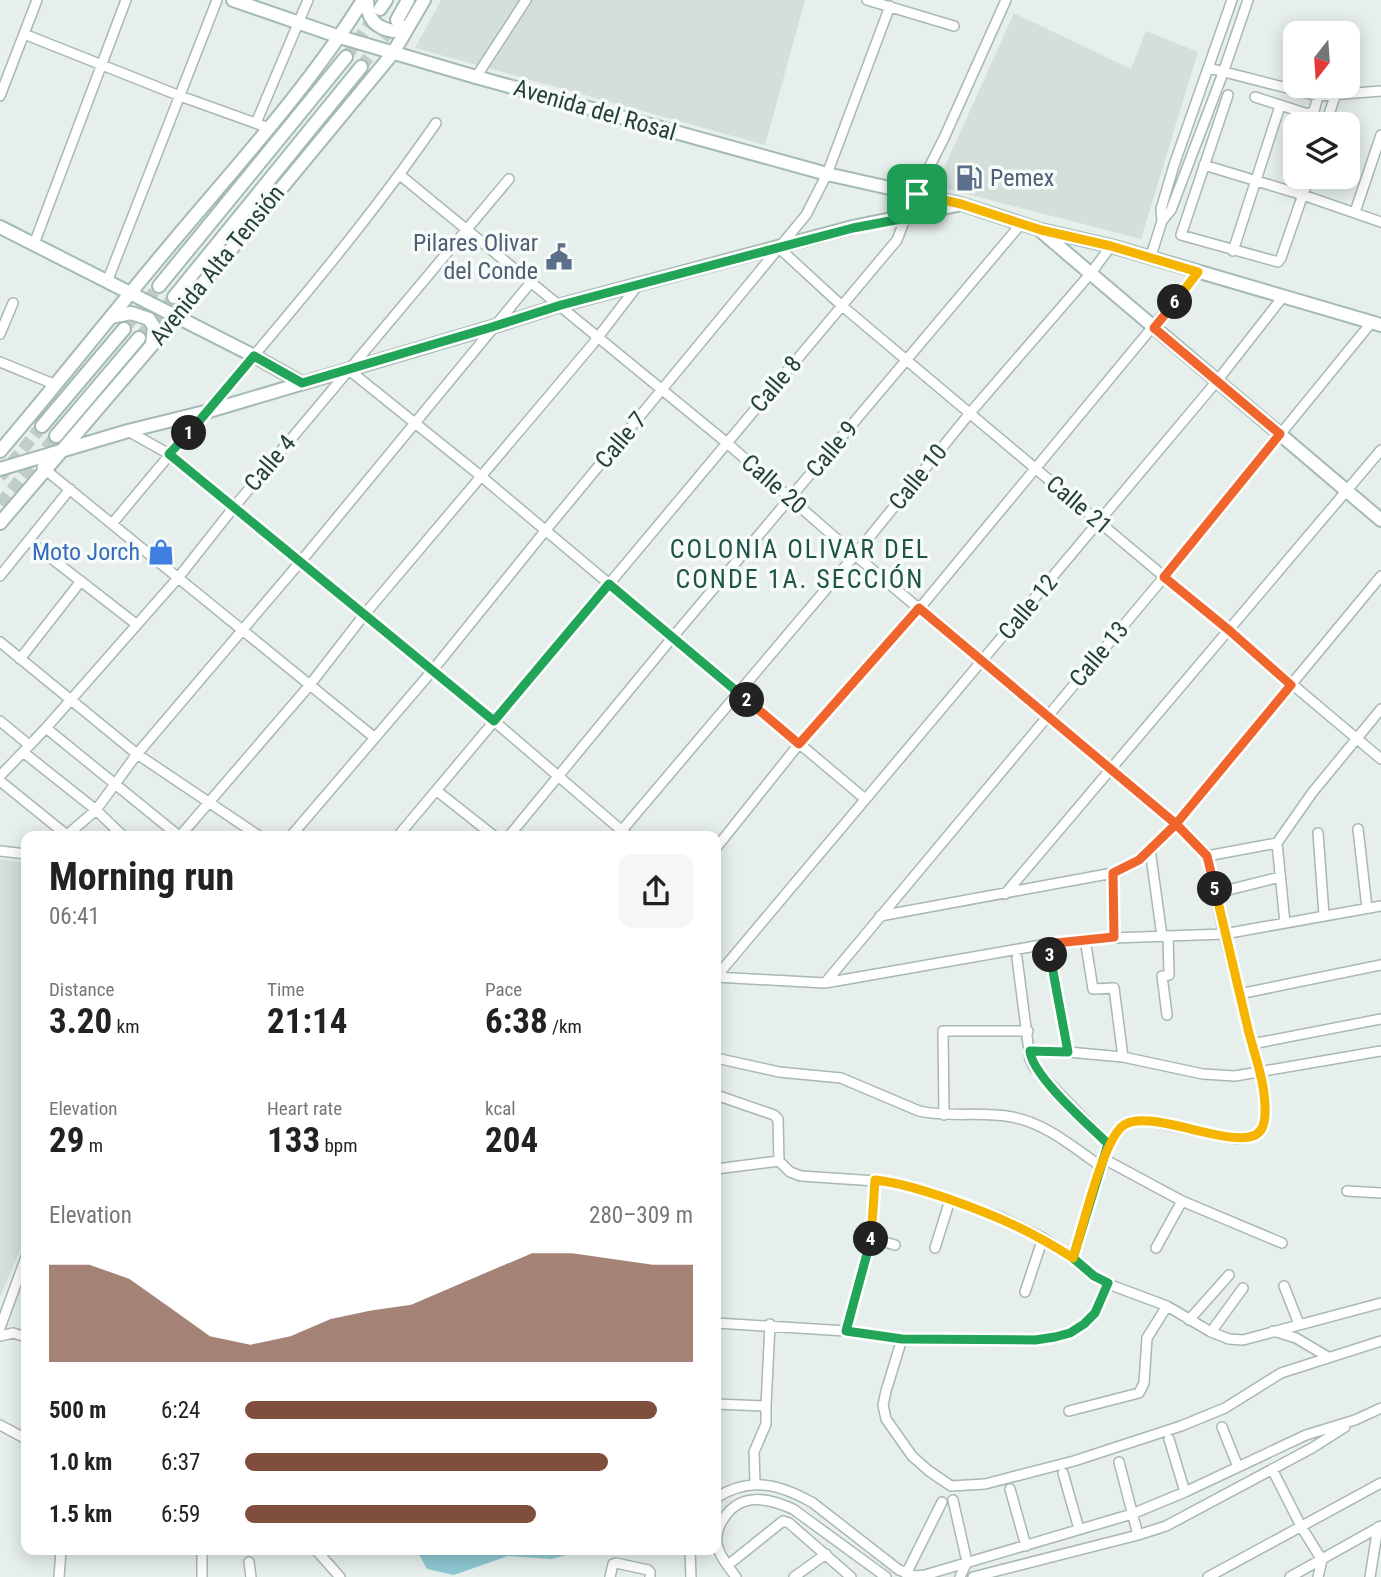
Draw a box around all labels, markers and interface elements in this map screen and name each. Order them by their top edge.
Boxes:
north arrow [1283,21,1360,98]
map controls [1283,21,1360,189]
street label: Avenida del Rosal [511,73,679,147]
button: layers [1283,112,1360,189]
fuel station icon: Pemex [954,163,984,193]
pin [887,164,947,224]
place label: Pemex [990,164,1054,192]
icon: arrive [898,175,936,213]
street label: Avenida Alta Tensión [144,179,290,351]
place label: Pilares Olivar del Conde [413,229,538,285]
public building icon: Pilares Olivar del Conde [544,242,574,272]
pin: 6 [1158,284,1192,320]
text: 6 [1170,290,1179,313]
street label: Calle 8 [744,350,808,418]
street label: Calle 7 [589,406,653,474]
street label: Calle 9 [800,415,864,483]
pin: 1 [172,416,206,450]
text: 1 [184,421,193,444]
street label: Calle 4 [238,429,302,497]
street label: Calle 10 [883,438,953,516]
street label: Calle 20 [736,448,812,520]
street label: Calle 21 [1041,470,1117,540]
district label: COLONIA OLIVAR DEL CONDE 1A. SECCIÓN [670,534,930,594]
shop icon: Moto Jorch [146,537,176,567]
place label: Moto Jorch [32,538,140,566]
street label: Calle 12 [993,569,1063,645]
street label: Calle 13 [1064,616,1134,692]
pin: 2 [730,682,764,718]
text: 2 [742,688,751,711]
button: share [619,854,693,928]
text: Morning run [49,855,234,899]
pin: 5 [1198,872,1232,906]
text: 5 [1210,877,1219,900]
text: 06:41 [49,903,100,930]
pin: 3 [1032,937,1068,972]
text: 3 [1045,943,1054,966]
text: Distance [49,978,114,1001]
text: Time [267,978,304,1001]
text: Pace [485,978,522,1001]
text: 3.20 [49,1001,112,1042]
text: 21:14 [267,1001,347,1042]
text: 6:38 [485,1001,548,1042]
text: km [112,1015,139,1038]
text: /km [548,1015,582,1038]
text: Elevation [49,1097,117,1120]
text: Heart rate [267,1097,342,1120]
text: kcal [485,1097,516,1120]
text: 29 [49,1120,84,1161]
text: 133 [267,1120,320,1161]
text: 204 [485,1120,538,1161]
text: m [84,1134,103,1157]
text: bpm [320,1134,357,1157]
text: Elevation [49,1202,132,1229]
text: 280–309 m [589,1202,693,1229]
pin: 4 [854,1222,888,1256]
text: 4 [866,1227,875,1250]
text: 500 m [49,1397,106,1424]
text: 6:24 [161,1397,200,1424]
text: 1.0 km [49,1449,112,1476]
text: 6:37 [161,1449,200,1476]
text: 1.5 km [49,1501,112,1528]
text: 6:59 [161,1501,200,1528]

